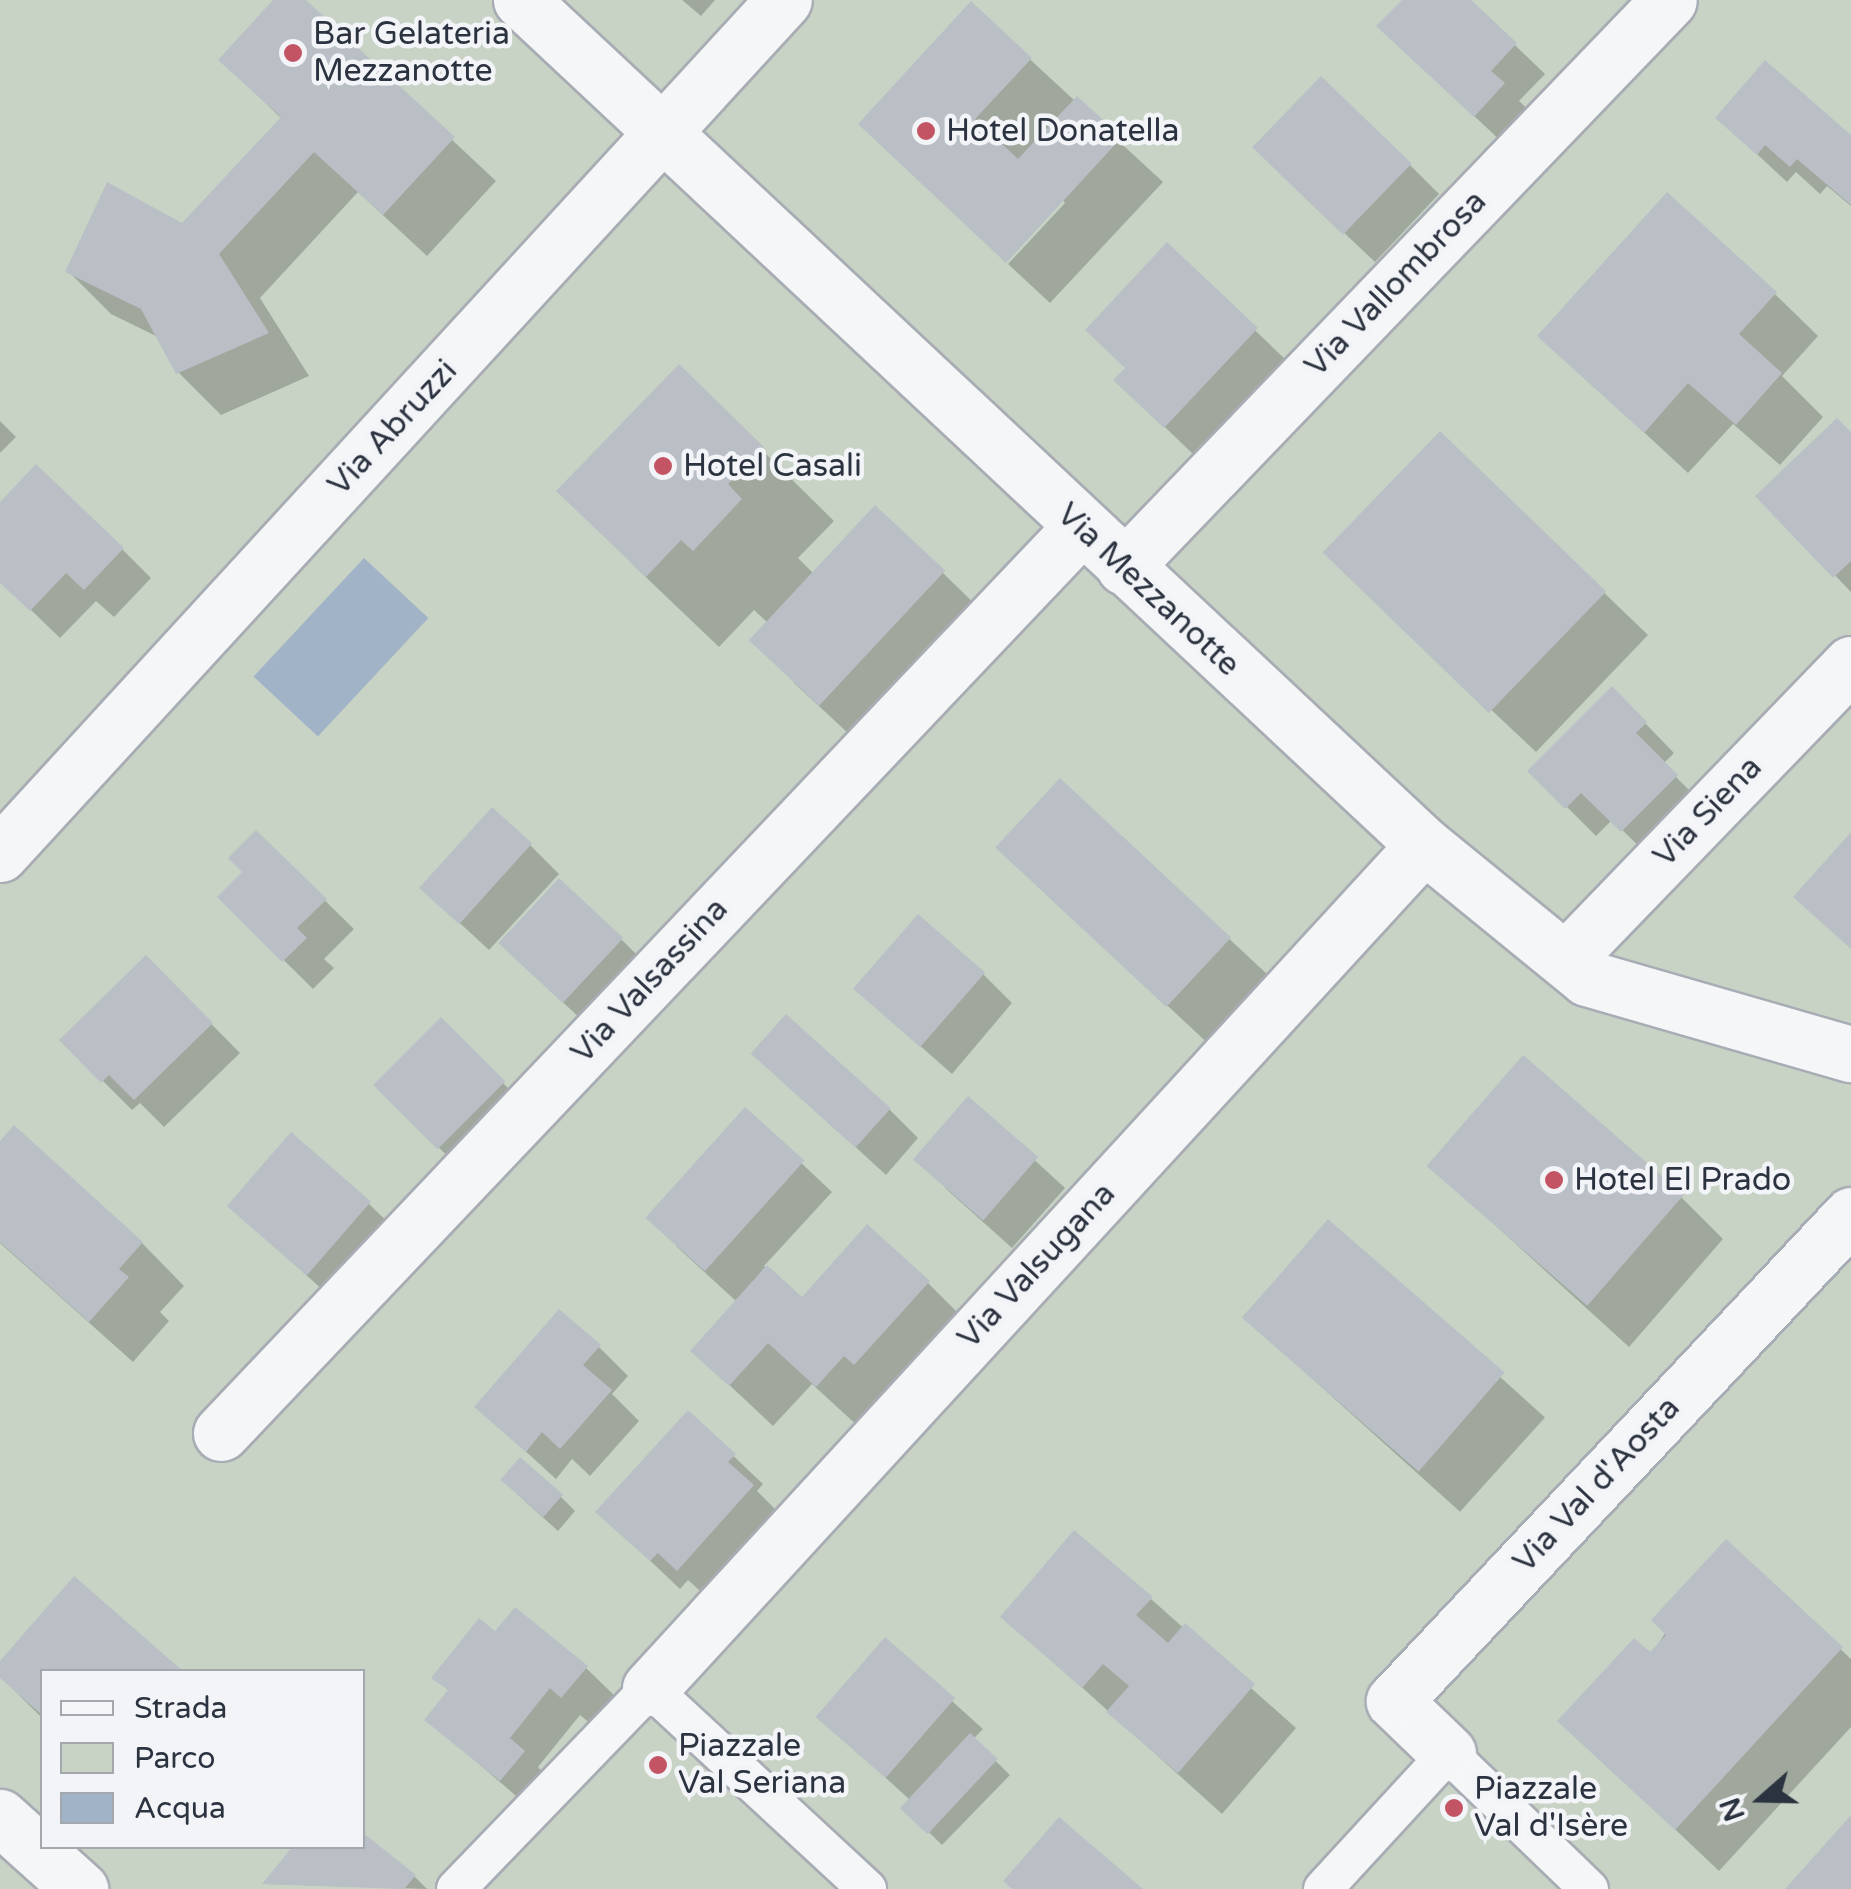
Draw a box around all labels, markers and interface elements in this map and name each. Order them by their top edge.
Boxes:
place label: Bar Gelateria Mezzanotte [313,16,510,91]
marker: Bar Gelateria Mezzanotte [282,42,304,64]
place label: Hotel Donatella [946,112,1179,150]
marker: Hotel Donatella [915,120,937,142]
street label: Via Vallombrosa [1297,183,1495,385]
street label: Via Abruzzi [320,352,466,504]
place label: Hotel Casali [683,447,862,485]
marker: Hotel Casali [652,455,674,477]
street label: Via Mezzanotte [1049,496,1247,684]
street label: Via Siena [1646,749,1770,875]
street label: Via Valsassina [564,890,736,1072]
place label: Hotel El Prado [1574,1161,1791,1199]
marker: Hotel El Prado [1543,1169,1565,1191]
street label: Via Valsugana [950,1175,1124,1357]
street label: Via Val d'Aosta [1506,1389,1688,1581]
legend [40,1669,365,1849]
text: Strada [134,1690,227,1727]
place label: Piazzale Val Seriana [678,1728,846,1803]
text: Parco [134,1740,215,1777]
north arrow [1711,1749,1811,1849]
marker: Piazzale Val Seriana [647,1754,669,1776]
place label: Piazzale Val d'Isère [1474,1771,1628,1846]
text: Acqua [134,1790,226,1827]
text: N [1713,1793,1753,1826]
marker: Piazzale Val d'Isère [1443,1797,1465,1819]

